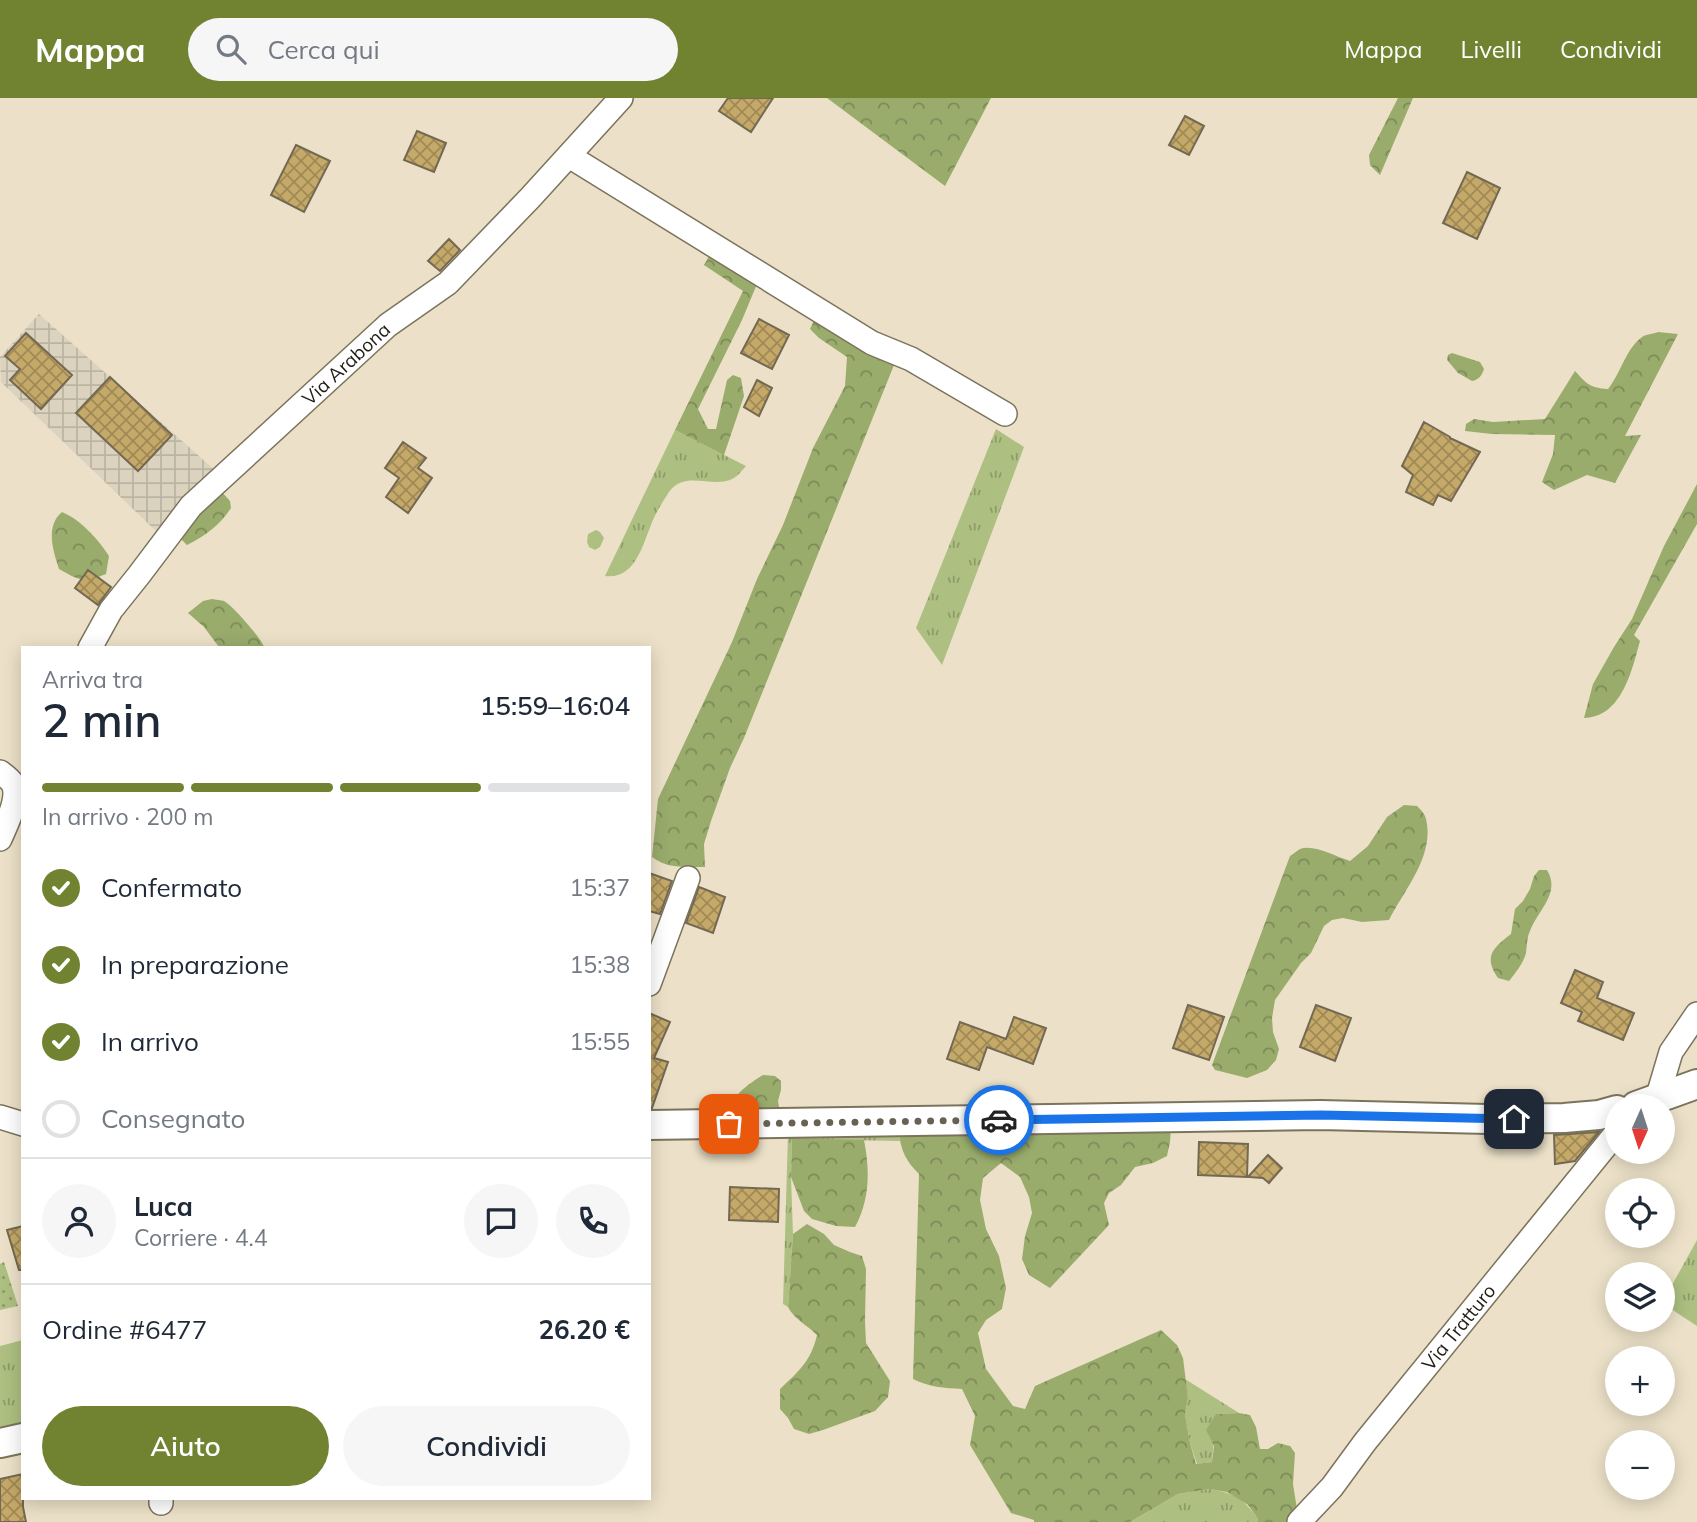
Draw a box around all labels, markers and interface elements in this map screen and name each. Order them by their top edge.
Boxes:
search box [188,18,678,81]
text: Mappa [35,29,146,70]
icon: search [212,30,250,68]
text: Cerca qui [268,33,380,66]
text: Mappa [1344,34,1422,64]
text: Livelli [1460,34,1522,64]
text: Condividi [1560,34,1662,64]
street label: Via Arabona [297,317,395,410]
text: Arriva tra [42,665,143,694]
text: 15:59–16:04 [480,689,630,722]
text: 2 min [42,691,161,749]
text: In arrivo · 200 m [42,802,214,831]
icon: check [42,869,80,907]
text: Confermato [101,871,242,904]
text: 15:37 [570,873,630,902]
icon: check [42,946,80,984]
text: In preparazione [101,948,289,981]
text: 15:38 [570,950,630,979]
icon: check [42,1023,80,1061]
text: In arrivo [101,1025,199,1058]
text: 15:55 [570,1027,630,1056]
courier [964,1085,1034,1155]
pin [1484,1089,1544,1149]
pin [699,1094,759,1154]
north arrow [1605,1094,1675,1164]
map controls [1605,1094,1675,1500]
icon: home [1495,1100,1533,1138]
icon: car [980,1101,1018,1139]
text: Consegnato [101,1102,245,1135]
icon: bag [710,1105,748,1143]
button: locate [1605,1178,1675,1248]
button: person [42,1184,116,1258]
button: chat [464,1184,538,1258]
button: phone [556,1184,630,1258]
text: Luca [134,1190,193,1223]
text: Corriere · 4.4 [134,1223,268,1252]
button: layers [1605,1262,1675,1332]
street label: Via Tratturo [1416,1279,1501,1375]
text: Ordine #6477 [42,1313,207,1346]
text: 26.20 € [538,1313,630,1346]
button: + [1605,1346,1675,1416]
button: Aiuto [42,1406,329,1486]
button: Condividi [343,1406,630,1486]
button: − [1605,1430,1675,1500]

